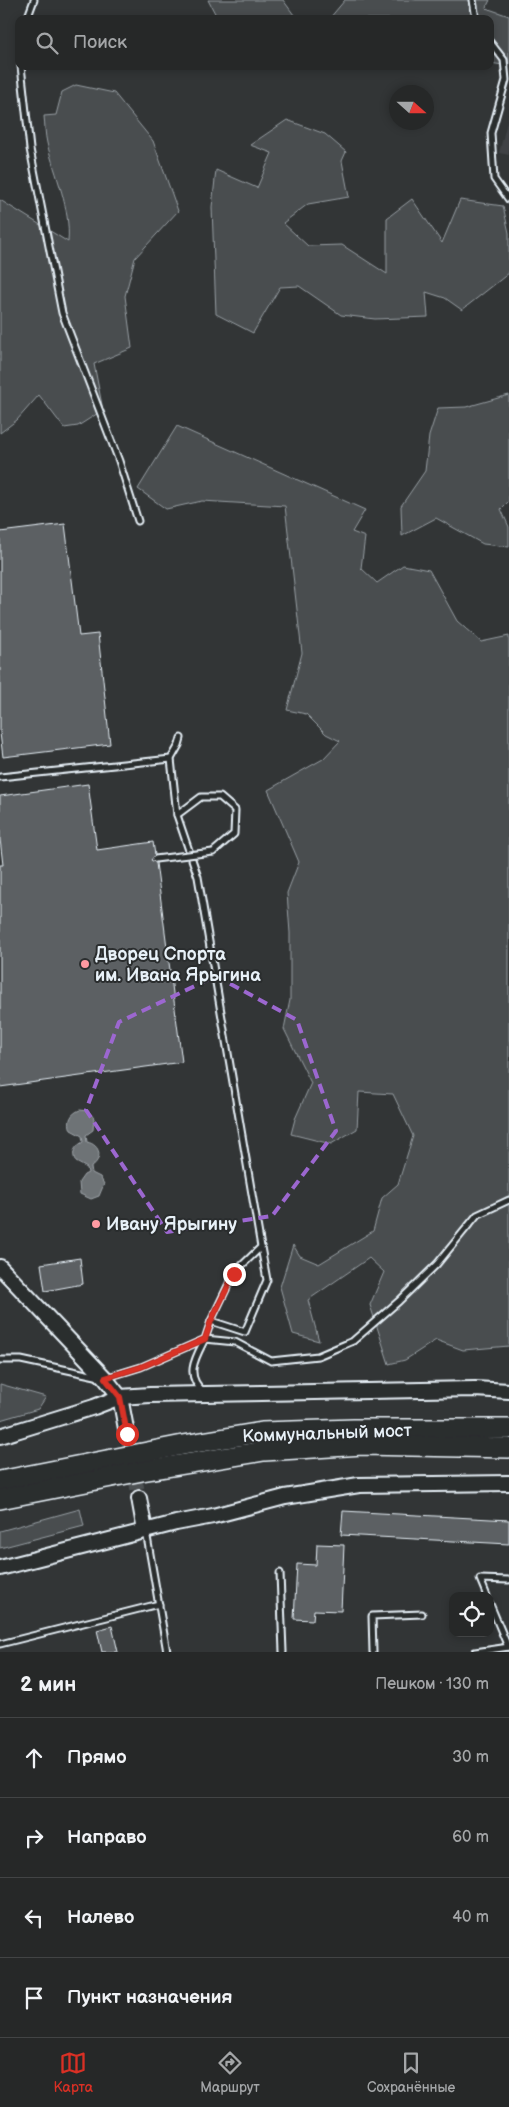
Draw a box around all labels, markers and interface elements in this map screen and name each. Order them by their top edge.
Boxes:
search box [15,15,494,70]
icon: search [33,29,61,57]
text: Поиск [73,31,127,54]
north arrow [389,85,434,130]
place label: Дворец Спорта им. Ивана Ярыгина [95,944,261,986]
marker: Дворец Спорта им. Ивана Ярыгина [79,958,91,970]
place label: Ивану Ярыгину [106,1214,237,1235]
marker: Ивану Ярыгину [90,1218,102,1230]
route end [223,1263,246,1286]
street label: Коммунальный мост [242,1420,413,1447]
route start [116,1423,139,1446]
map controls [449,1592,494,1637]
button: locate [449,1592,494,1637]
text: 2 мин [20,1672,76,1697]
text: Пешком · 130 m [375,1675,489,1694]
icon: ahead [20,1744,48,1772]
text: Прямо [67,1746,127,1769]
text: 30 m [452,1748,489,1767]
icon: right [20,1824,48,1852]
text: Направо [67,1826,147,1849]
text: 60 m [452,1828,489,1847]
icon: left [20,1904,48,1932]
text: Налево [67,1906,134,1929]
text: 40 m [452,1908,489,1927]
icon: arrive [20,1984,48,2012]
text: Пункт назначения [67,1986,232,2009]
tab: Карта [54,2049,93,2096]
tab: Маршрут [200,2049,260,2096]
tab: Сохранённые [367,2049,455,2096]

